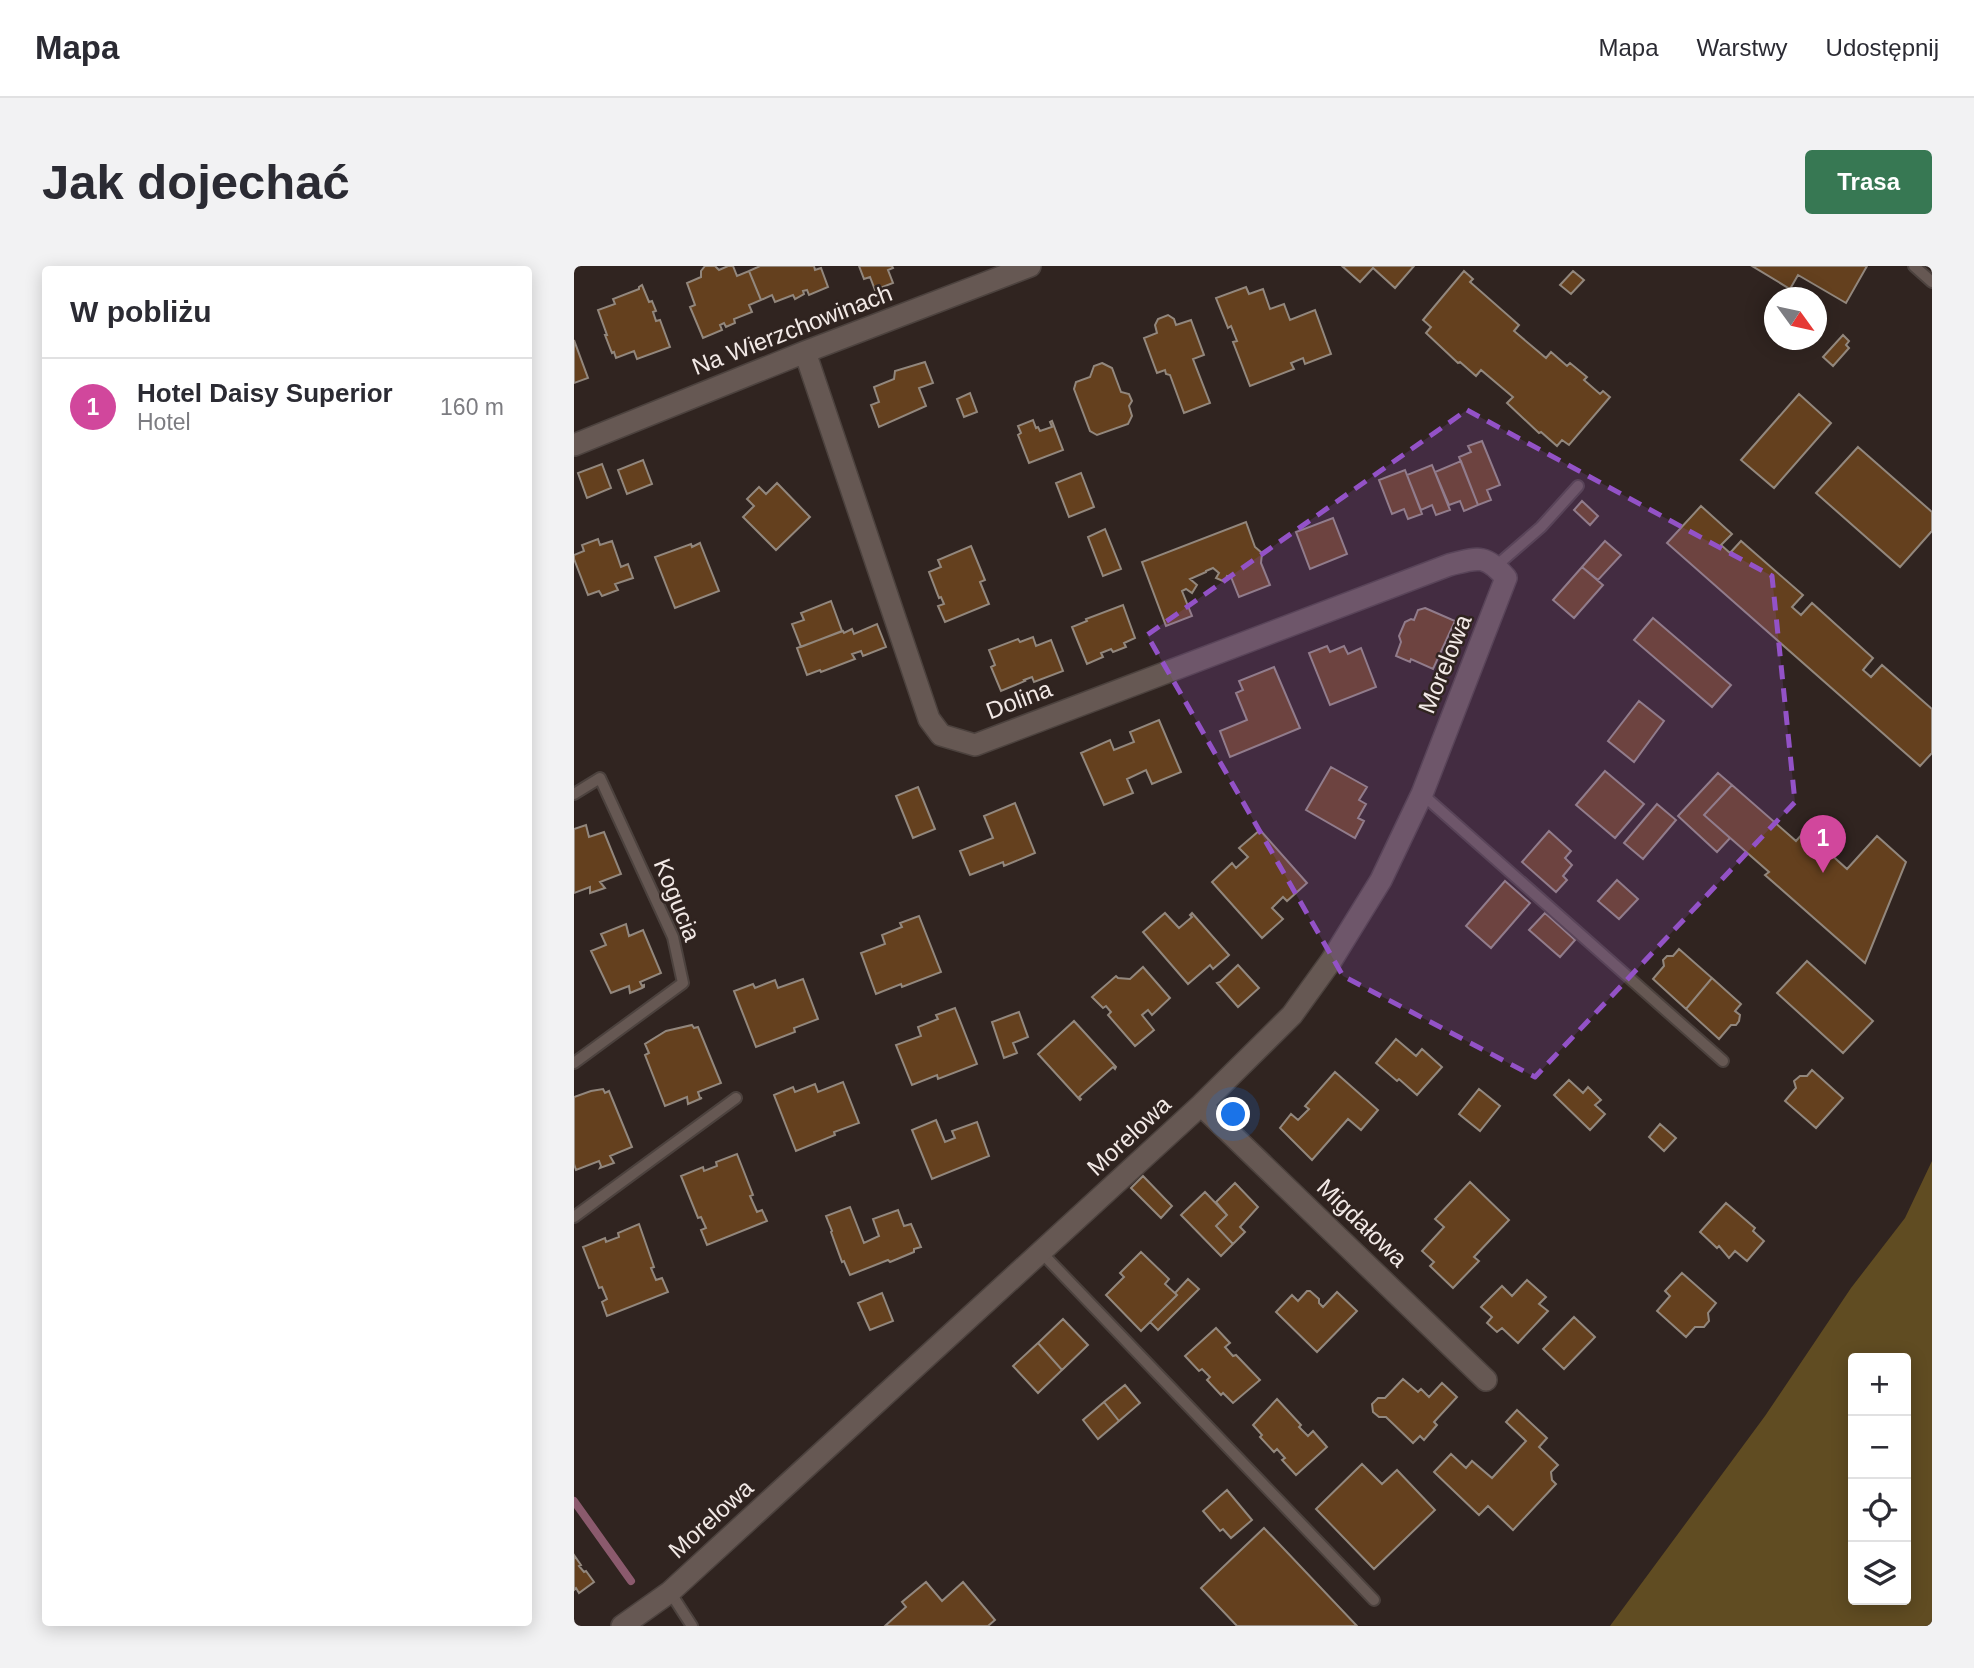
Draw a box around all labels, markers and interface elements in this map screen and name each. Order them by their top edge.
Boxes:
text: Mapa [35,29,119,66]
text: Mapa [1598,34,1658,61]
text: Warstwy [1696,34,1788,61]
text: Udostępnij [1826,34,1939,61]
button: Trasa [1805,150,1932,214]
text: Jak dojechać [42,155,350,209]
street label: Na Wierzchowinach [688,279,896,380]
north arrow [1764,287,1827,350]
text: W pobliżu [70,295,212,328]
text: Hotel Daisy Superior [137,378,393,408]
text: 1 [87,394,99,420]
text: 160 m [440,394,504,420]
text: Hotel [137,409,191,435]
street label: Morelowa [1413,610,1477,717]
street label: Dolina [982,675,1056,724]
pin: 1 [1800,815,1846,873]
street label: Kogucia [649,855,706,946]
street label: Morelowa [1081,1090,1176,1181]
your location [1216,1097,1250,1131]
street label: Migdałowa [1312,1173,1413,1273]
map controls [1848,1353,1911,1605]
button: + [1848,1353,1911,1416]
button: − [1848,1416,1911,1479]
street label: Morelowa [663,1473,759,1563]
button: locate [1848,1479,1911,1542]
button: layers [1848,1542,1911,1605]

